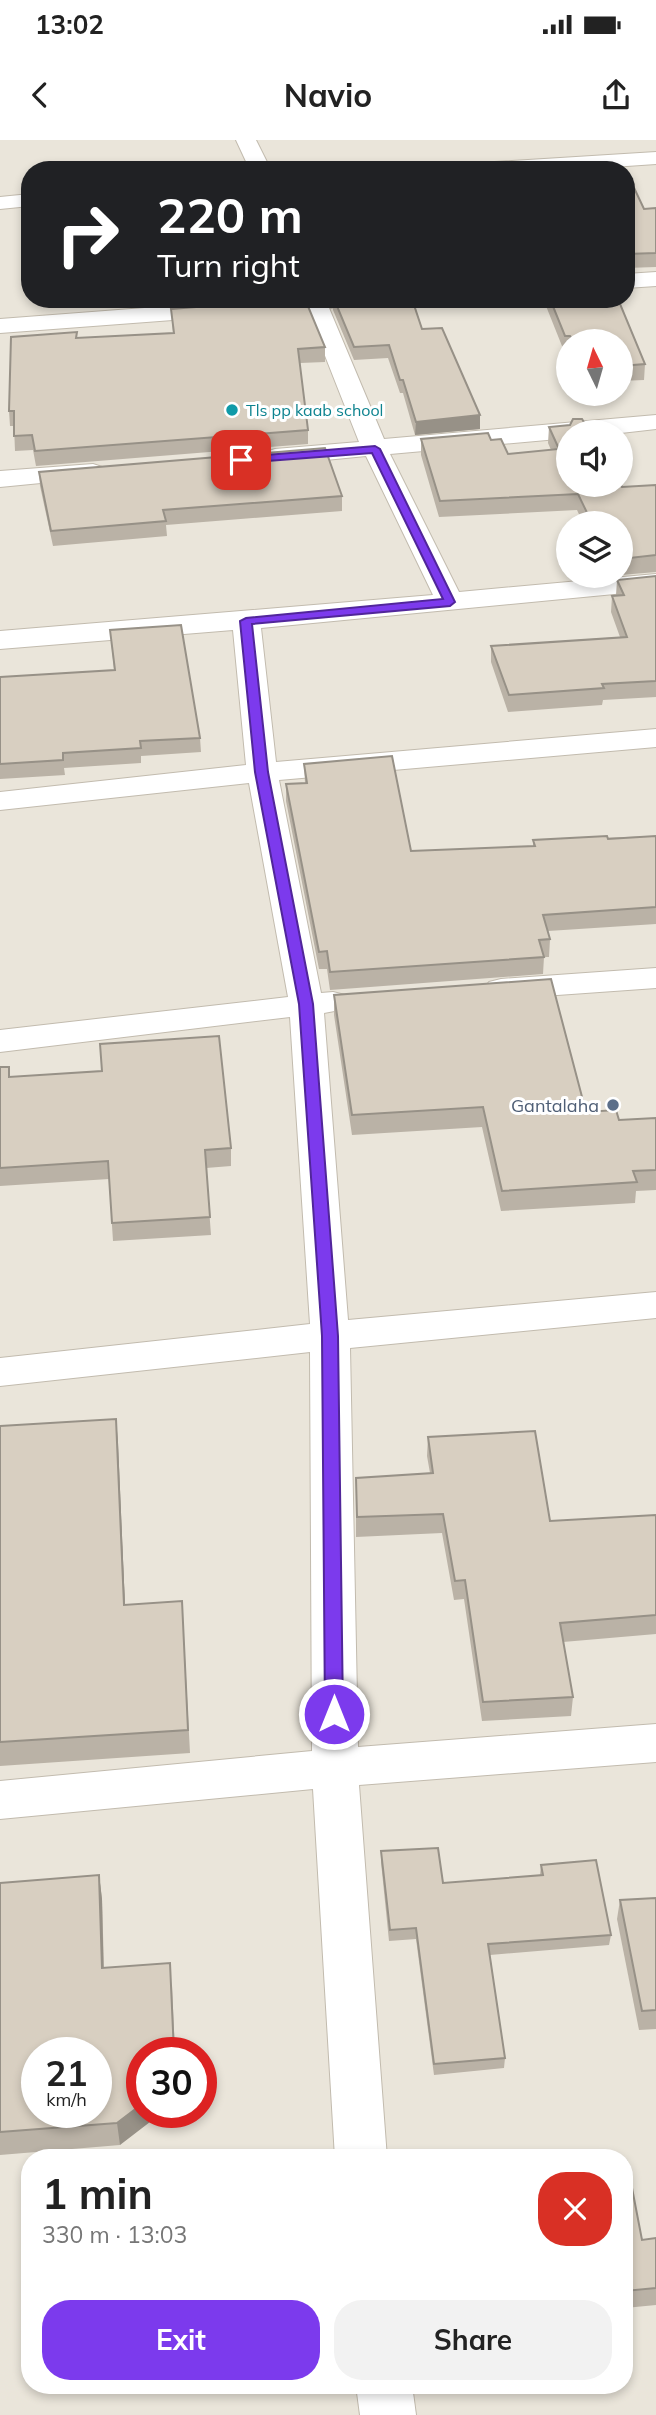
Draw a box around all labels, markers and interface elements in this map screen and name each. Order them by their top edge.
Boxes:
text: 13:02 [35,8,104,41]
text: Navio [284,75,372,115]
icon: back [21,76,59,114]
icon: share [597,76,635,114]
text: 220 m [157,184,303,245]
icon: right [42,189,133,280]
text: Turn right [157,245,300,285]
north arrow [556,329,634,406]
map controls [556,329,633,588]
place label: Tls pp kaab school [246,400,383,420]
marker: Tls pp kaab school [224,402,240,418]
button: sound [556,420,633,497]
pin [211,430,271,490]
icon: arrive [222,441,260,479]
button: layers [556,511,633,588]
place label: Gantalaha [511,1094,599,1117]
marker: Gantalaha [605,1097,621,1113]
position arrow [297,1677,371,1751]
speed limit sign: 30 [126,2037,217,2128]
text: 21 [45,2051,88,2095]
text: km/h [46,2088,87,2111]
text: 1 min [42,2167,153,2220]
button: close [538,2172,612,2246]
text: 330 m · 13:03 [42,2220,187,2249]
button: Exit [42,2300,320,2380]
button: Share [334,2300,612,2380]

